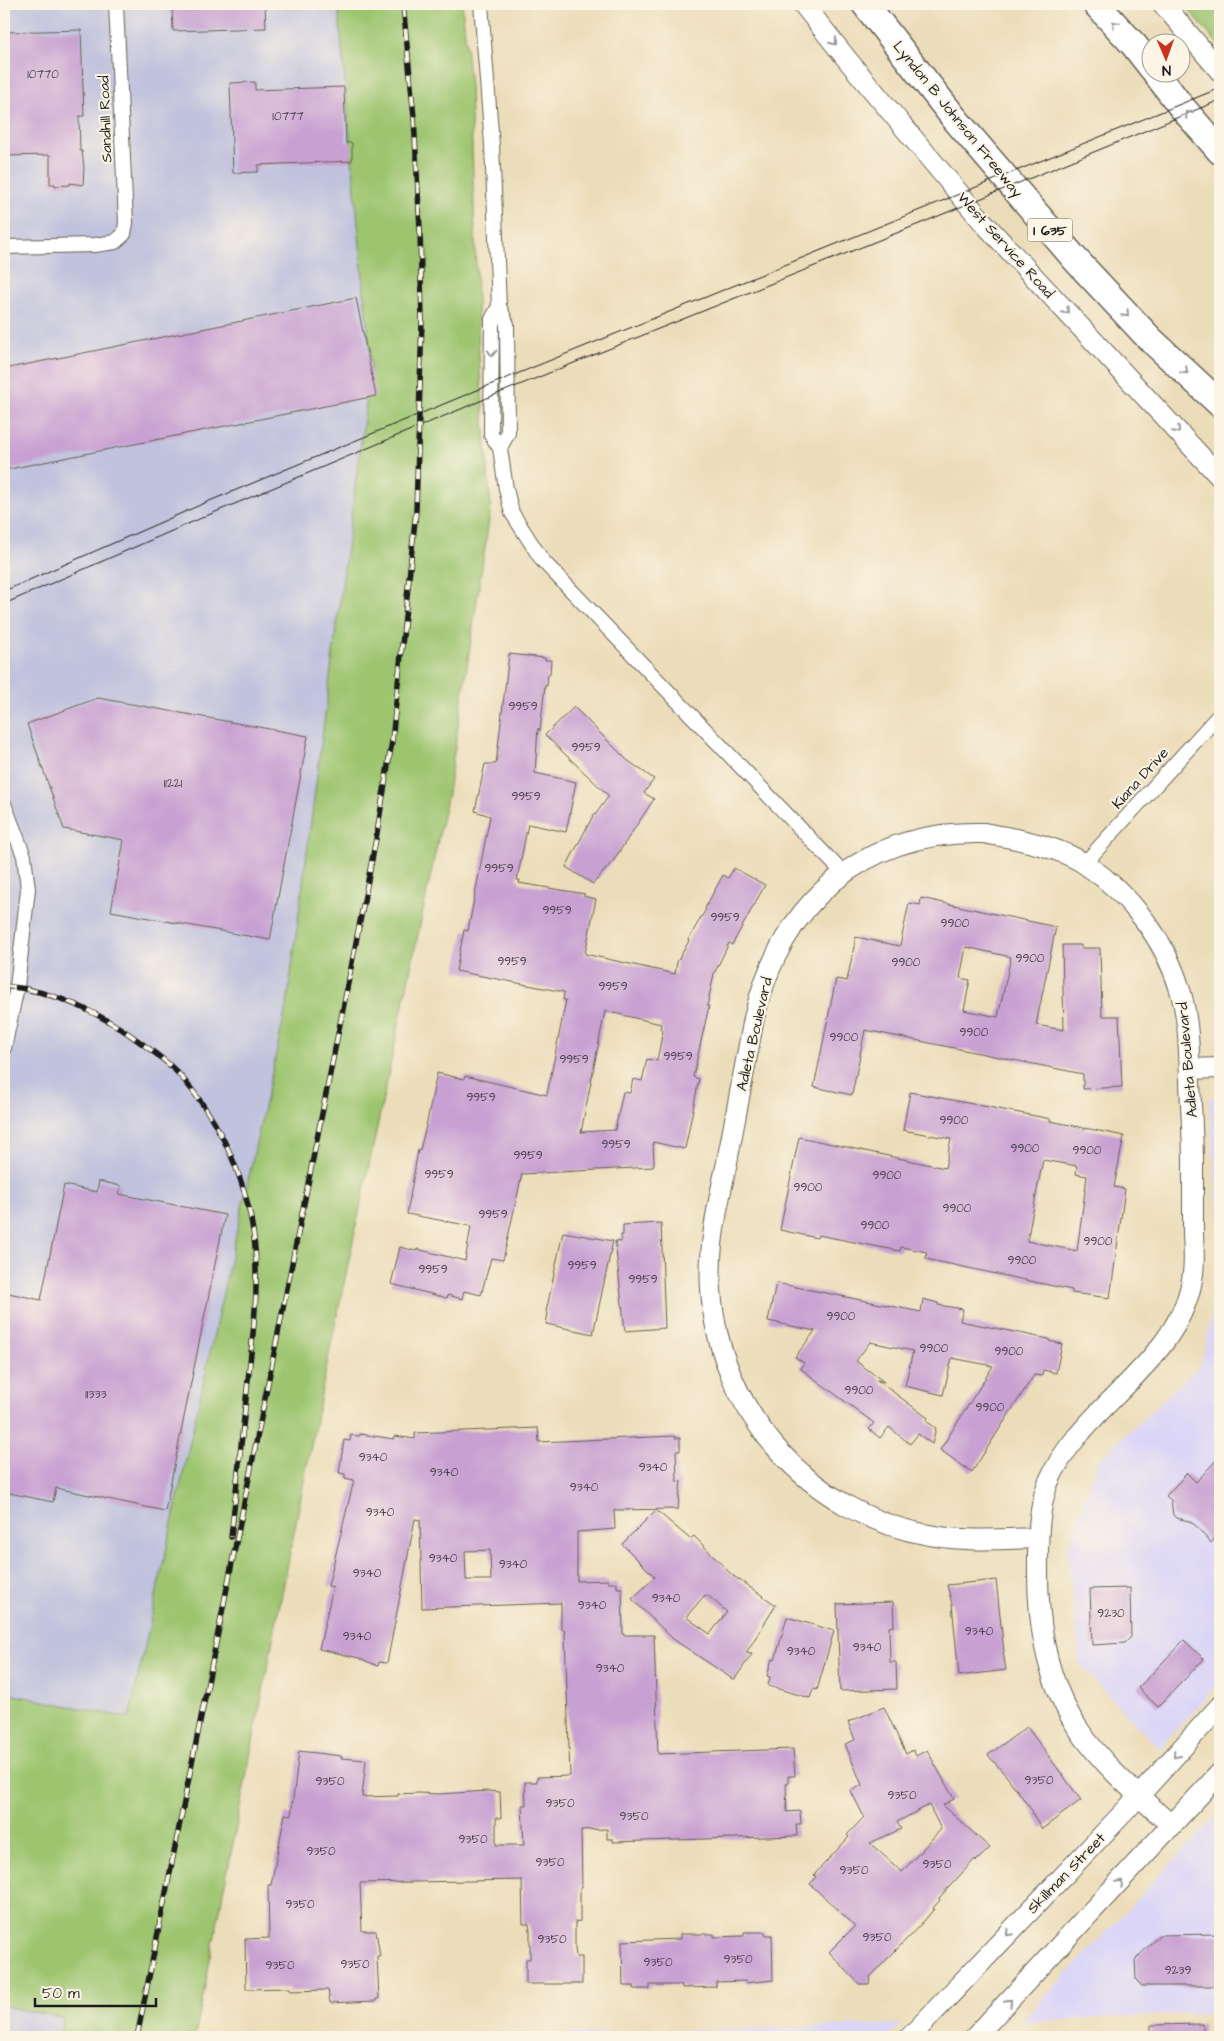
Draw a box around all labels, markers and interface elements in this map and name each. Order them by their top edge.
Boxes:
one-way arrow [1112,21,1121,30]
north arrow [1142,32,1192,82]
one-way arrow [828,36,836,45]
street label: Lyndon B Johnson Freeway [887,37,1027,203]
text: N [1161,60,1171,80]
house number: 10770 [27,66,59,83]
street label: Sandhill Road [93,75,118,163]
house number: 10777 [272,108,304,125]
one-way arrow [1185,111,1194,120]
street label: West Service Road [952,188,1059,303]
road number: I 635 [1028,218,1072,242]
one-way arrow [1061,305,1070,314]
one-way arrow [1120,308,1129,317]
one-way arrow [487,350,497,357]
one-way arrow [1179,365,1188,374]
one-way arrow [1171,424,1180,433]
house number: 9959 [509,698,538,715]
house number: 9959 [572,739,601,756]
street label: Kiana Drive [1107,743,1174,814]
house number: 11221 [164,775,183,792]
house number: 9959 [512,788,541,805]
house number: 9959 [485,860,514,877]
house number: 9959 [543,902,572,919]
house number: 9959 [711,909,740,926]
house number: 9900 [941,915,970,932]
house number: 9900 [1016,950,1045,967]
house number: 9959 [498,953,527,970]
house number: 9900 [892,954,921,971]
street label: Adleta Boulevard [731,975,778,1093]
house number: 9959 [599,978,628,995]
street label: Adleta Boulevard [1172,1001,1203,1119]
house number: 9900 [960,1024,989,1041]
house number: 9900 [830,1029,859,1046]
house number: 9959 [664,1048,693,1065]
house number: 9959 [560,1051,589,1068]
house number: 9959 [467,1089,496,1106]
house number: 9900 [940,1112,969,1129]
house number: 9959 [602,1136,631,1153]
house number: 9900 [1011,1140,1040,1157]
house number: 9900 [1073,1142,1102,1159]
house number: 9959 [514,1147,543,1164]
house number: 9959 [425,1166,454,1183]
house number: 9900 [873,1167,902,1184]
house number: 9900 [794,1179,823,1196]
house number: 9900 [943,1200,972,1217]
house number: 9959 [479,1206,508,1223]
house number: 9900 [861,1217,890,1234]
house number: 9900 [1084,1233,1113,1250]
house number: 9900 [1008,1252,1037,1269]
house number: 9959 [568,1257,597,1274]
house number: 9959 [419,1261,448,1278]
house number: 9959 [629,1271,658,1288]
house number: 9900 [827,1308,856,1325]
house number: 9900 [920,1340,949,1357]
house number: 9900 [995,1343,1024,1360]
house number: 9900 [845,1382,874,1399]
house number: 11333 [85,1386,107,1403]
house number: 9900 [976,1399,1005,1416]
house number: 9340 [359,1449,388,1466]
house number: 9340 [639,1459,668,1476]
house number: 9340 [430,1464,459,1481]
house number: 9340 [570,1479,599,1496]
house number: 9340 [366,1504,395,1521]
house number: 9340 [429,1550,458,1567]
house number: 9340 [499,1556,528,1573]
house number: 9340 [353,1565,382,1582]
house number: 9340 [652,1590,681,1607]
house number: 9340 [578,1597,607,1614]
house number: 9230 [1097,1605,1125,1622]
house number: 9340 [965,1623,994,1640]
house number: 9340 [343,1628,372,1645]
house number: 9340 [853,1639,882,1656]
house number: 9340 [787,1643,816,1660]
house number: 9340 [596,1660,625,1677]
one-way arrow [1173,1750,1182,1759]
house number: 9350 [1024,1772,1054,1789]
house number: 9350 [315,1773,345,1790]
house number: 9350 [887,1787,917,1804]
house number: 9350 [545,1795,575,1812]
house number: 9350 [619,1808,649,1825]
street label: Skillman Street [1022,1828,1110,1918]
house number: 9350 [458,1831,488,1848]
house number: 9350 [306,1843,336,1860]
house number: 9350 [535,1854,565,1871]
house number: 9350 [922,1856,952,1873]
house number: 9350 [839,1862,869,1879]
one-way arrow [1114,1880,1123,1889]
house number: 9350 [285,1896,315,1913]
one-way arrow [1006,1927,1015,1936]
house number: 9350 [862,1929,892,1946]
house number: 9350 [537,1931,567,1948]
house number: 9350 [723,1951,753,1968]
house number: 9350 [643,1954,673,1971]
house number: 9350 [340,1956,370,1973]
house number: 9350 [265,1957,295,1974]
house number: 9239 [1165,1962,1191,1979]
scale bar [35,1976,156,2008]
text: 50 m [42,1983,80,2004]
one-way arrow [1003,1998,1012,2007]

